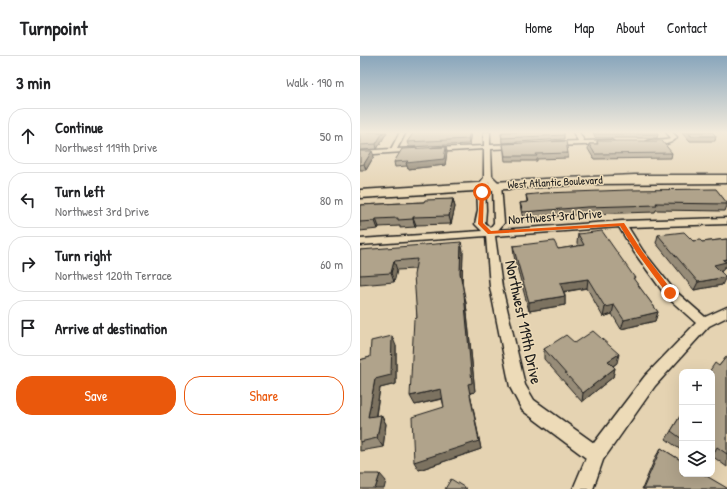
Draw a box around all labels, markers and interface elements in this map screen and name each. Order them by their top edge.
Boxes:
text: Turnpoint [20,15,88,41]
text: Home [525,18,552,37]
text: Map [574,18,594,37]
text: About [616,18,645,37]
text: Contact [667,18,707,37]
text: 3 min [16,71,51,94]
text: Walk · 190 m [286,73,344,91]
text: Continue [55,117,103,138]
icon: ahead [17,125,39,147]
text: 50 m [320,127,343,145]
text: Northwest 119th Drive [55,138,157,156]
street label: West Atlantic Boulevard [507,172,604,191]
text: Turn left [55,181,105,202]
route start [473,183,491,201]
icon: left [17,189,39,211]
text: 80 m [320,191,343,209]
text: Northwest 3rd Drive [55,202,149,220]
street label: Northwest 3rd Drive [507,204,603,228]
text: Turn right [55,245,111,266]
icon: right [17,253,39,275]
text: 60 m [320,255,343,273]
street label: Northwest 119th Drive [500,258,548,387]
text: Northwest 120th Terrace [55,266,172,284]
route end [661,284,679,302]
icon: arrive [17,317,39,339]
text: Arrive at destination [55,318,167,339]
map controls [679,369,715,477]
button: + [679,369,715,405]
button: Save [16,376,176,415]
button: Share [184,376,344,415]
button: − [679,405,715,441]
button: layers [679,441,715,477]

